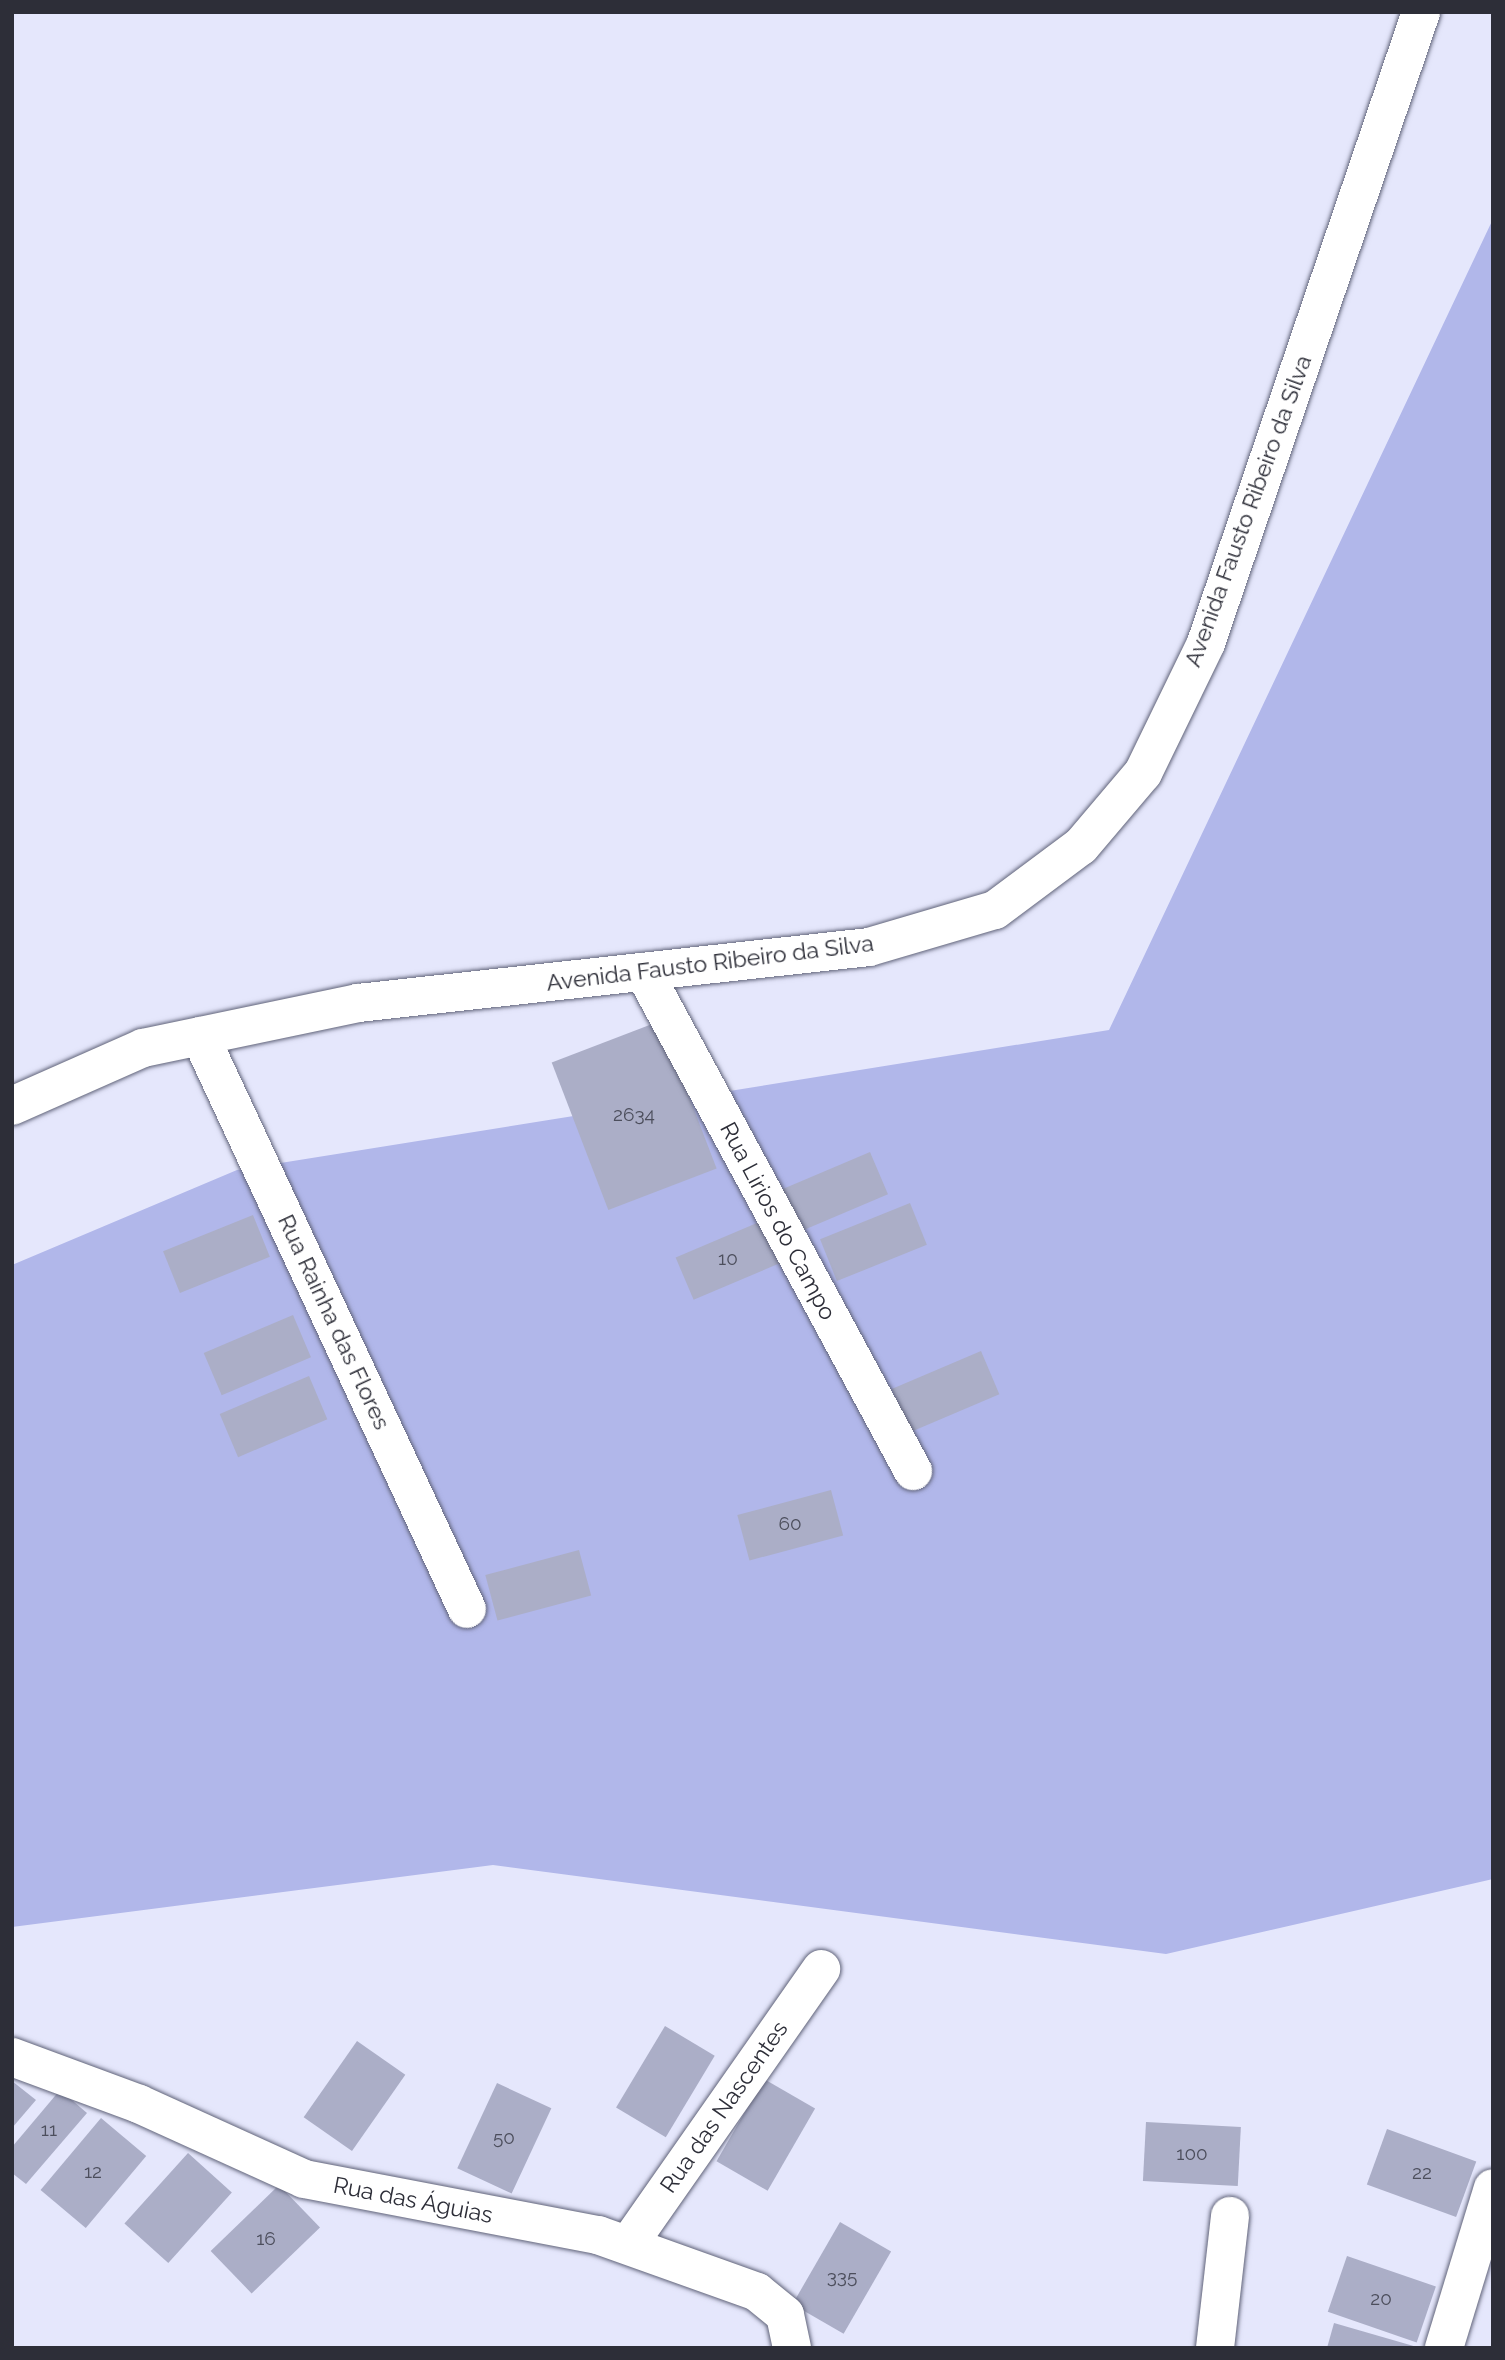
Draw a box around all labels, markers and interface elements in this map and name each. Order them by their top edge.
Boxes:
street label: Avenida Fausto Ribeiro da Silva [1179,351,1317,671]
street label: Avenida Fausto Ribeiro da Silva [545,929,875,997]
house number: 2634 [613,1104,655,1126]
street label: Rua Lirios do Campo [714,1117,842,1325]
street label: Rua Rainha das Flores [272,1210,396,1434]
house number: 10 [718,1248,738,1270]
house number: 60 [778,1513,802,1535]
street label: Rua das Nascentes [654,2016,794,2198]
house number: 11 [41,2119,57,2141]
house number: 50 [493,2127,515,2149]
house number: 100 [1176,2143,1208,2165]
house number: 12 [84,2161,102,2183]
house number: 22 [1412,2162,1432,2184]
street label: Rua das Águias [331,2171,495,2229]
house number: 16 [256,2228,276,2250]
house number: 335 [827,2266,857,2288]
house number: 20 [1370,2288,1392,2310]

